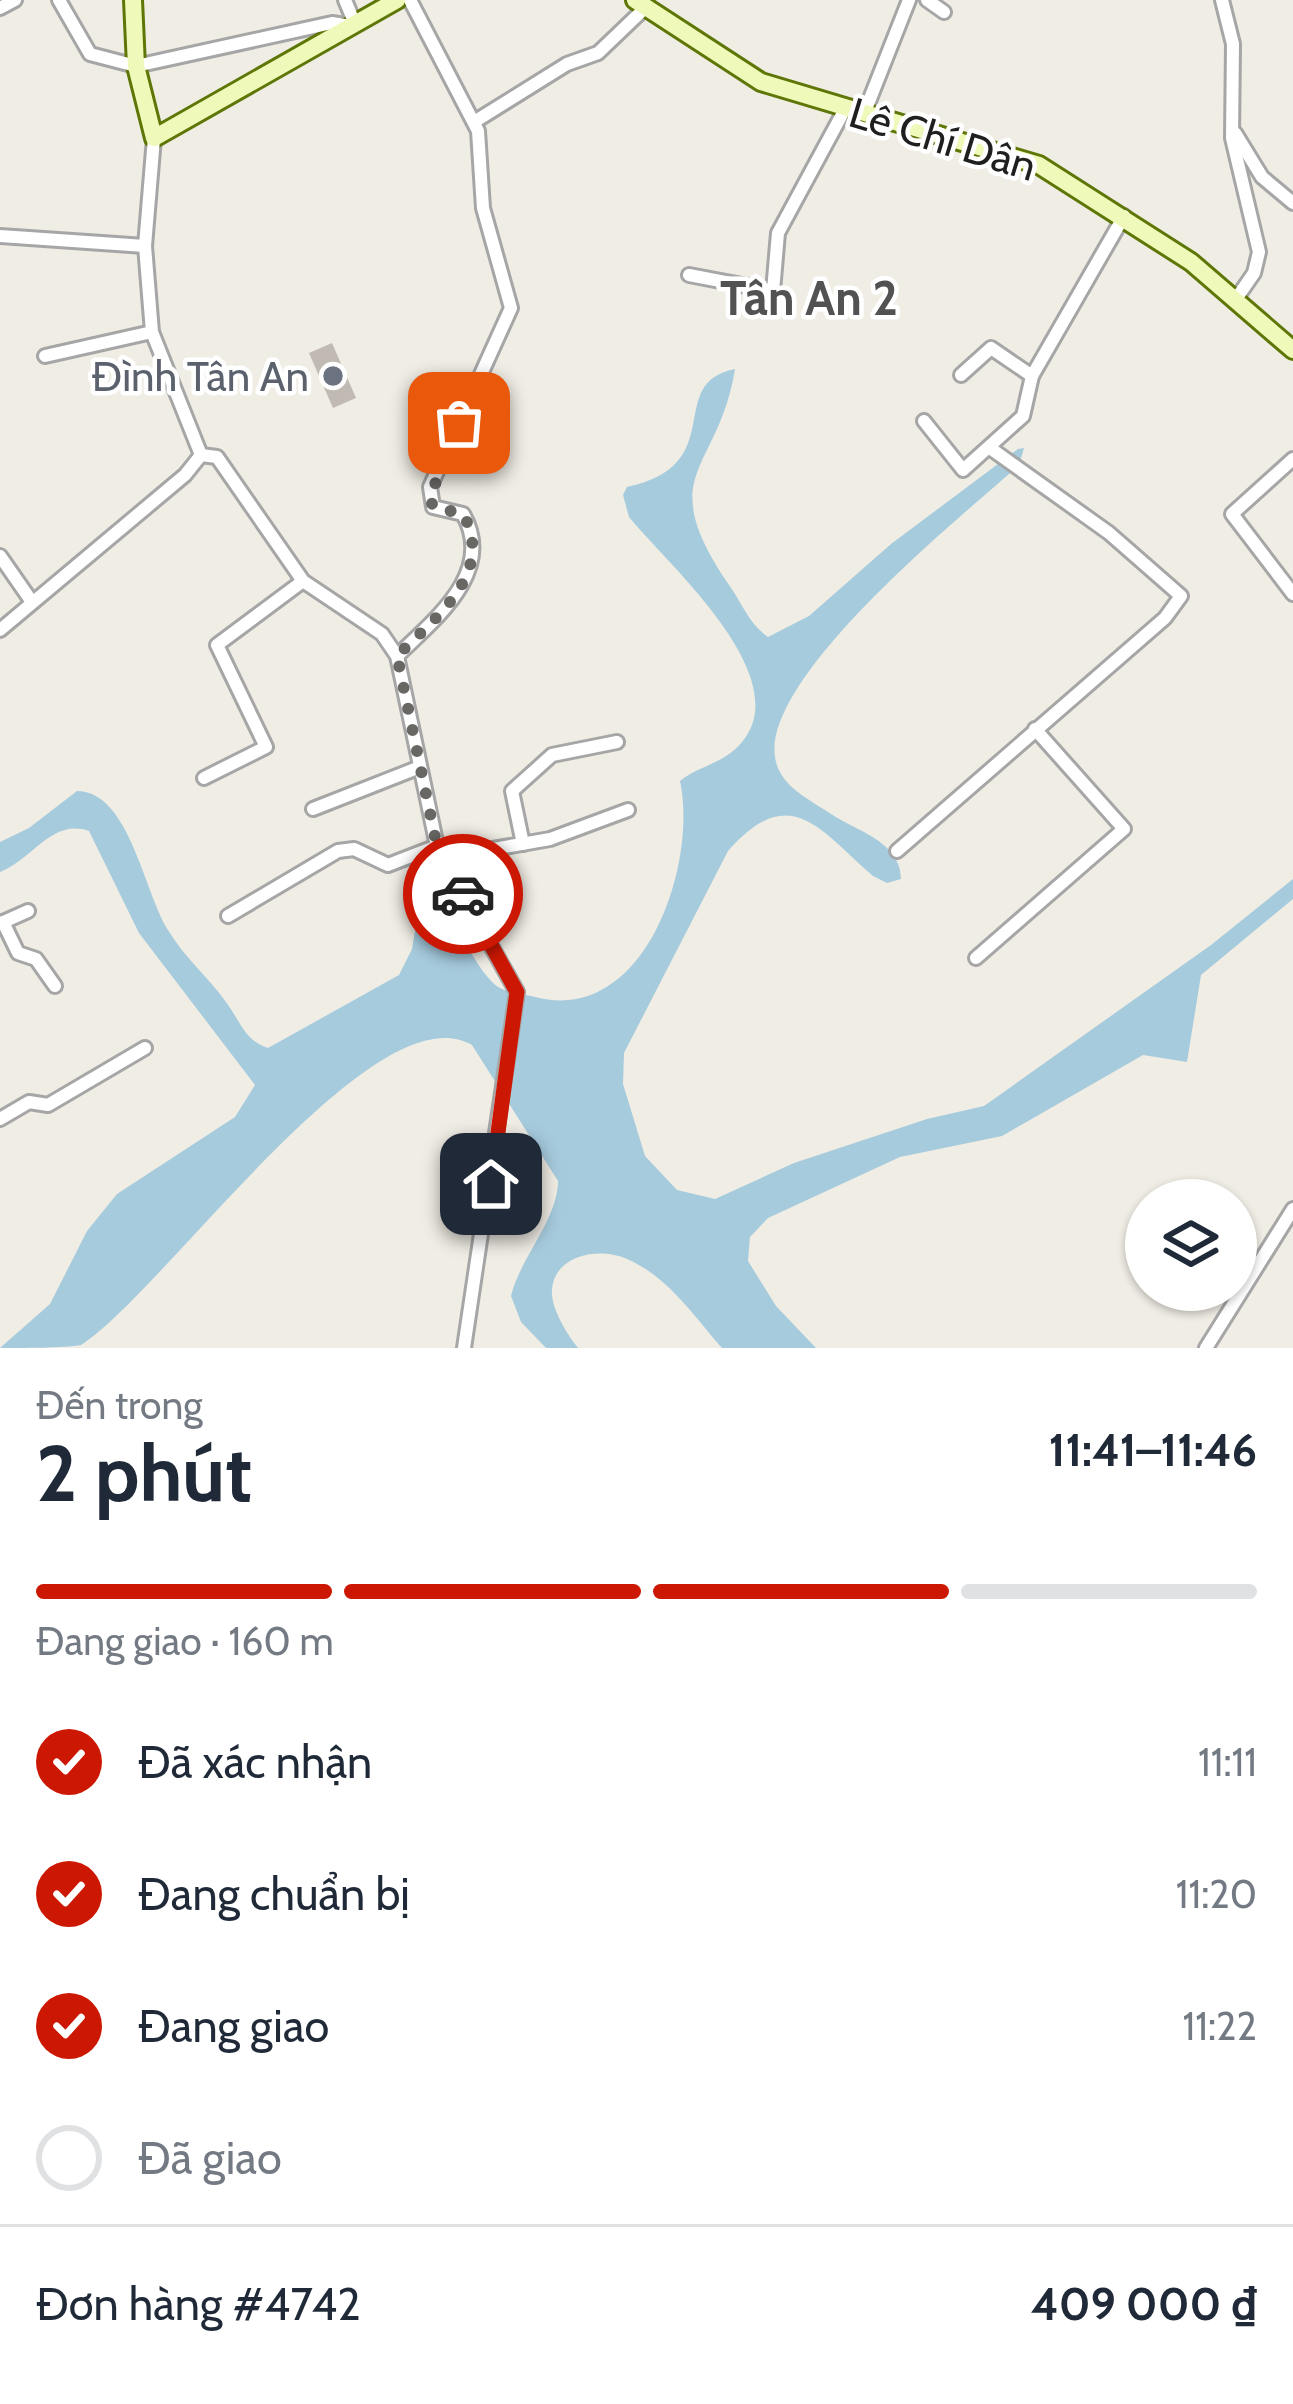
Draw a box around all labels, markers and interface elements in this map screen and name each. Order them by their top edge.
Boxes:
street label: Lê Chí Dân [843,86,1043,192]
district label: Tân An 2 [720,269,898,327]
place label: Đình Tân An [92,350,309,402]
marker: Đình Tân An [320,363,346,389]
pin [408,372,510,474]
icon: bag [426,390,492,456]
courier [403,834,523,954]
icon: car [430,861,496,927]
pin [440,1133,542,1235]
icon: home [458,1151,524,1217]
map controls [1125,1179,1257,1311]
button: layers [1125,1179,1257,1311]
text: Đến trong [36,1381,203,1429]
text: 11:41–11:46 [1049,1423,1257,1477]
text: 2 phút [36,1426,252,1521]
text: Đang giao · 160 m [36,1617,334,1665]
icon: check [36,1729,102,1795]
text: Đã xác nhận [138,1735,372,1789]
text: 11:11 [1198,1738,1257,1786]
icon: check [36,1861,102,1927]
text: Đang chuẩn bị [138,1867,410,1921]
text: 11:20 [1176,1870,1257,1918]
icon: check [36,1993,102,2059]
text: Đang giao [138,1999,329,2053]
text: 11:22 [1183,2002,1257,2050]
text: Đã giao [138,2131,282,2185]
text: Đơn hàng #4742 [36,2277,361,2331]
text: 409 000 ₫ [1031,2277,1257,2331]

